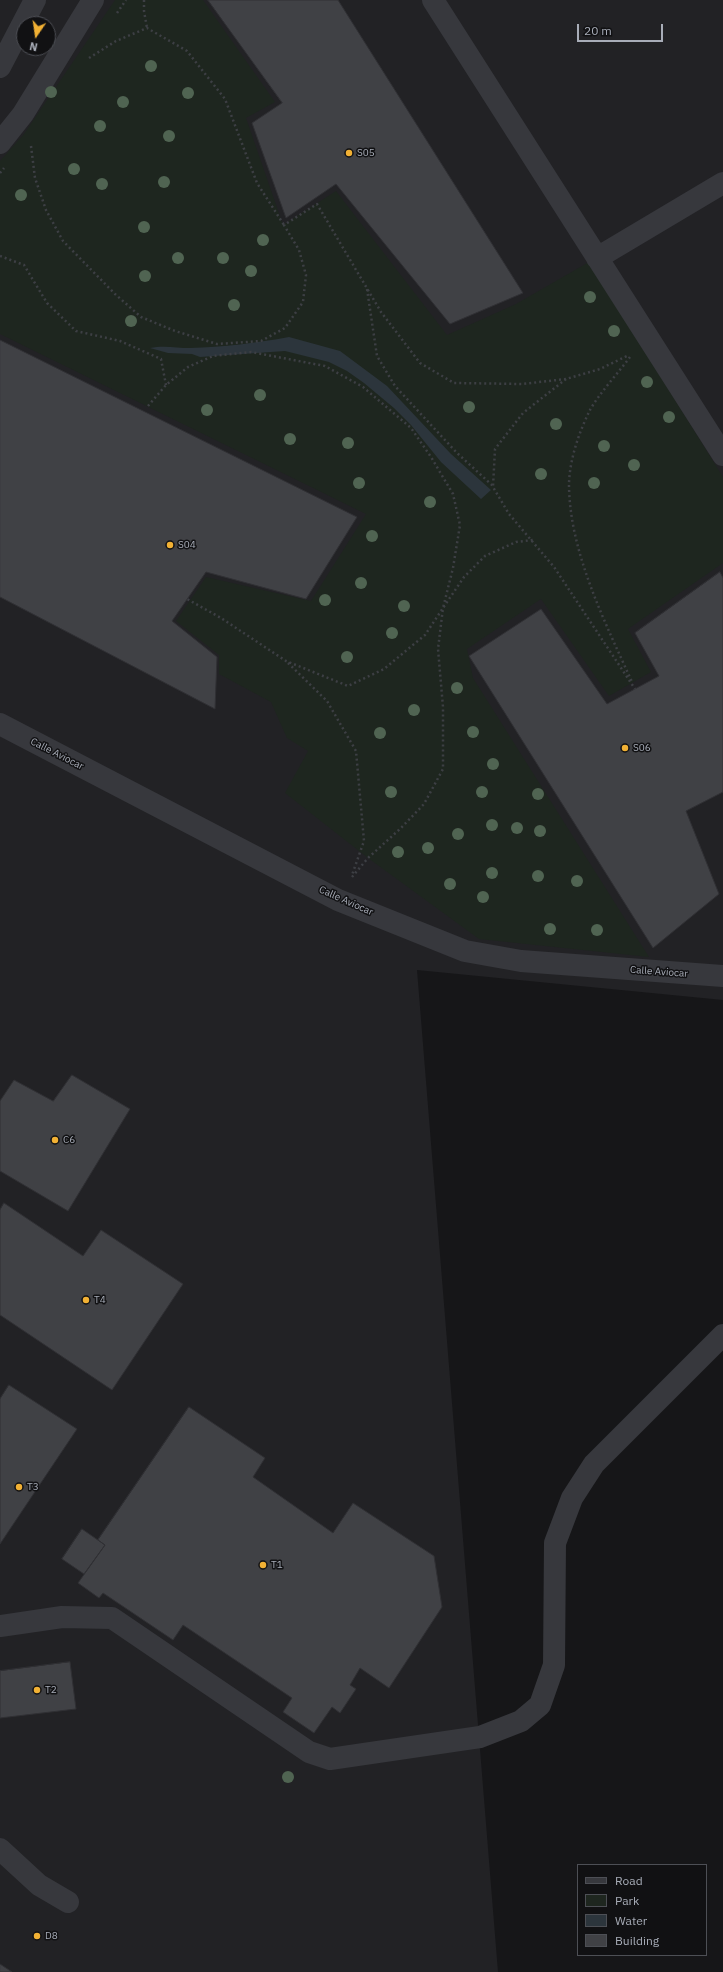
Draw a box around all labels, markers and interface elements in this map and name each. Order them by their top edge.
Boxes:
north arrow [16,16,56,56]
scale bar [579,16,665,42]
text: 20 m [584,23,612,38]
text: N [28,39,39,54]
place label: S05 [357,147,375,159]
marker: S05 [344,148,354,158]
place label: S04 [178,539,196,551]
marker: S04 [165,540,175,550]
street label: Calle Aviocar [28,735,86,773]
place label: S06 [633,742,651,754]
marker: S06 [620,743,630,753]
street label: Calle Aviocar [317,884,375,918]
street label: Calle Aviocar [630,964,688,980]
place label: C6 [63,1134,75,1146]
marker: C6 [50,1135,60,1145]
place label: T4 [94,1294,106,1306]
marker: T4 [81,1295,91,1305]
place label: T3 [27,1481,39,1493]
marker: T3 [14,1482,24,1492]
place label: T1 [271,1559,283,1571]
marker: T1 [258,1560,268,1570]
place label: T2 [45,1684,57,1696]
marker: T2 [32,1685,42,1695]
legend [577,1864,707,1956]
text: Road [615,1873,643,1888]
text: Park [615,1893,639,1908]
text: Water [615,1913,647,1928]
place label: D8 [45,1930,58,1942]
marker: D8 [32,1931,42,1941]
text: Building [615,1933,659,1948]

